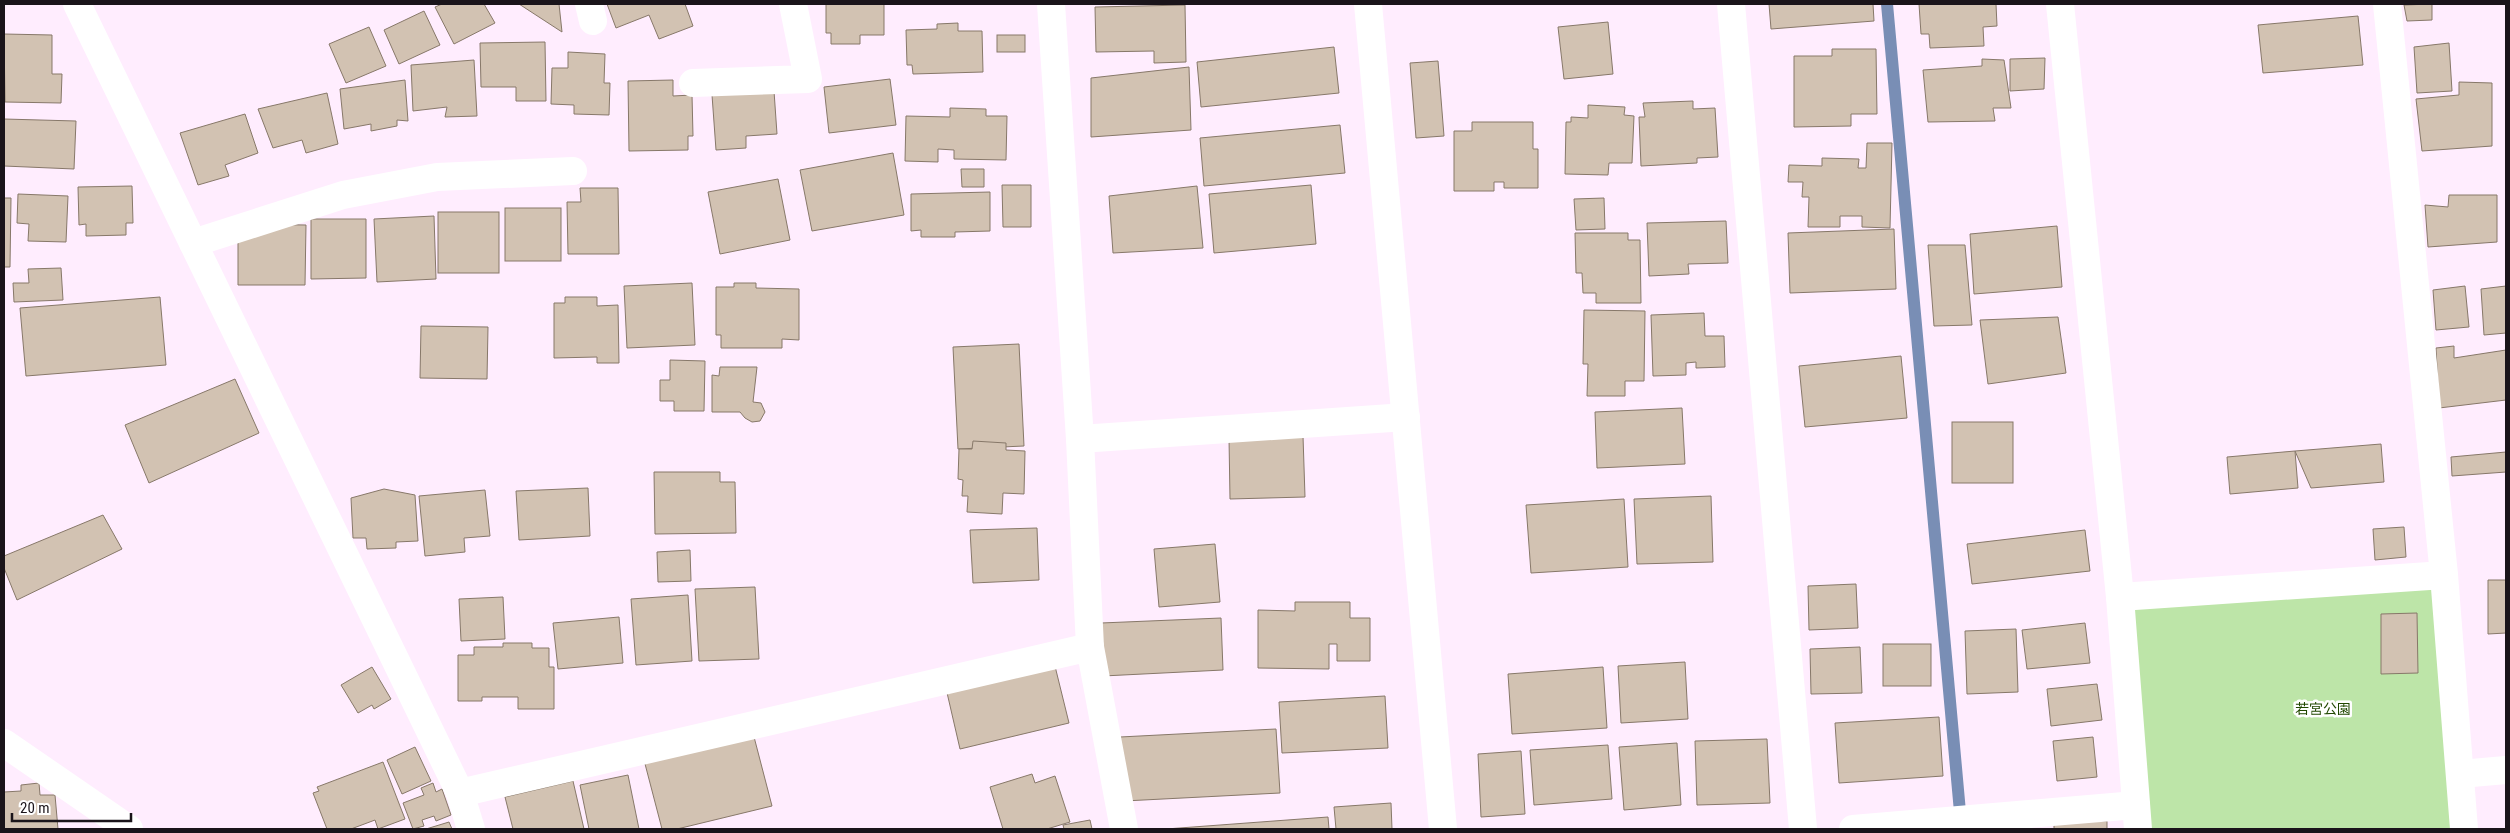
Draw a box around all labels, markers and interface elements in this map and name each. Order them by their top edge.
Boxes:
park label: 若宮公園 [2295,701,2351,717]
scale bar [12,790,131,822]
text: 20 m [20,799,50,817]

